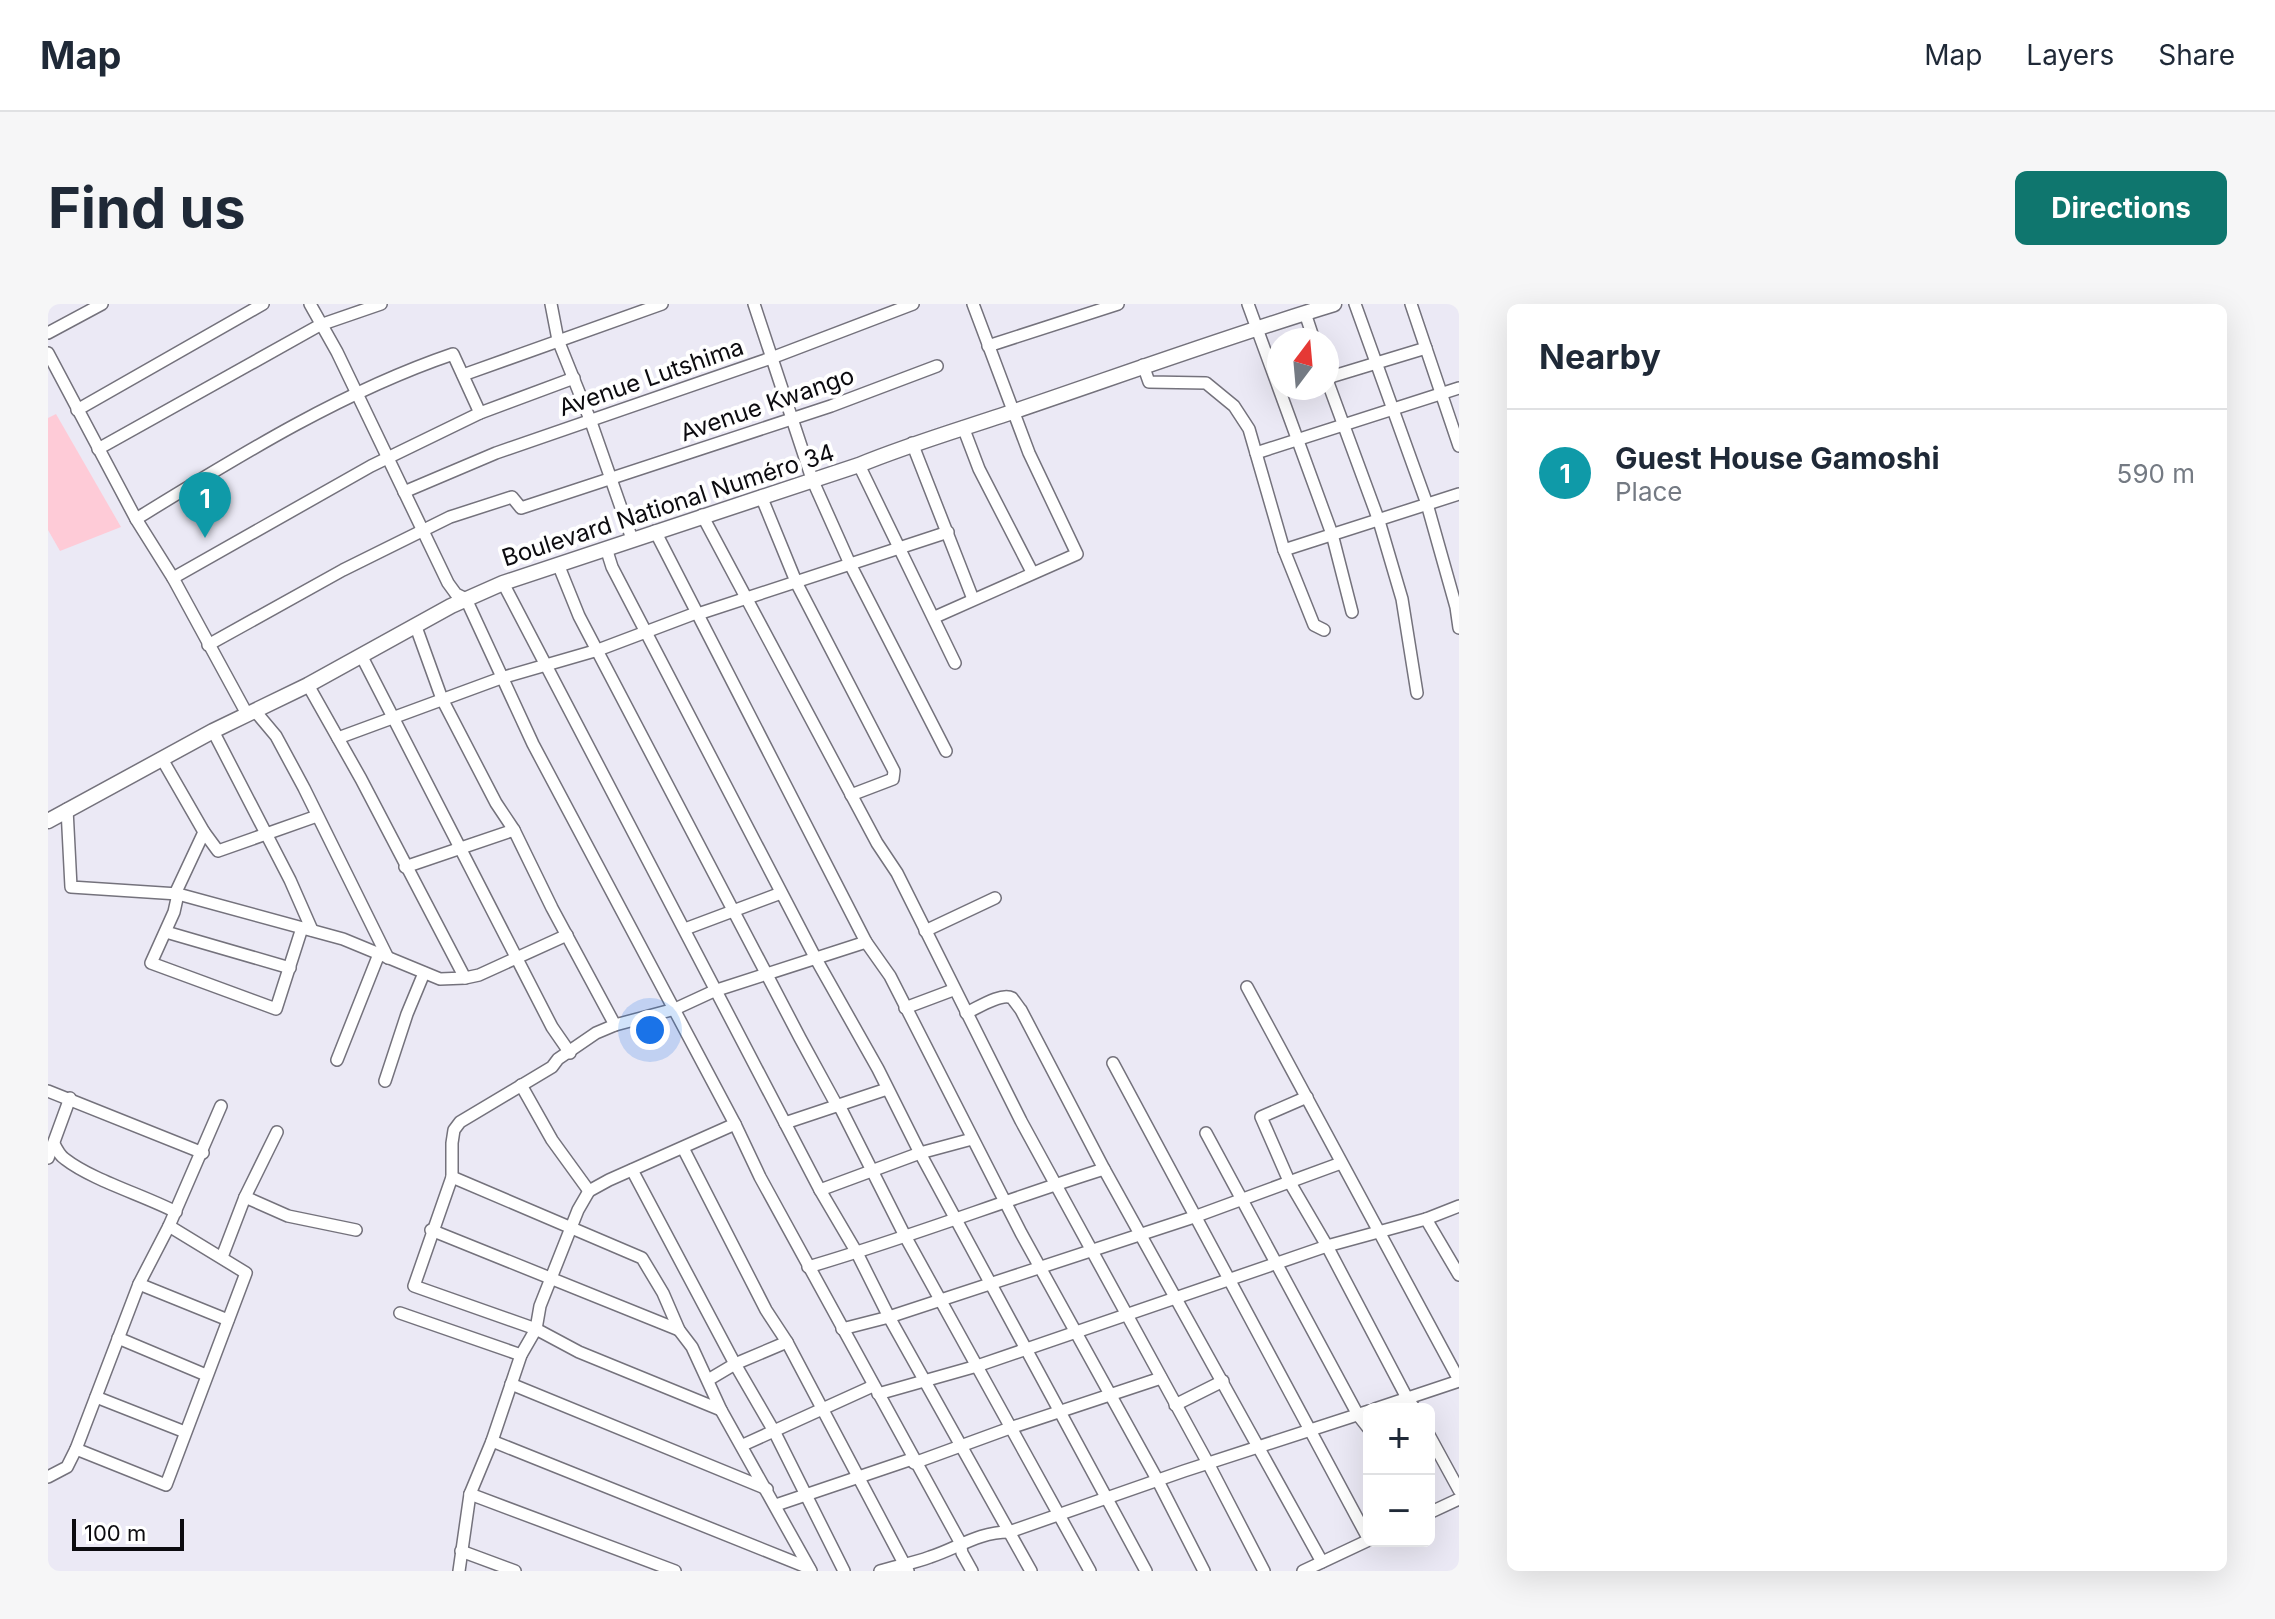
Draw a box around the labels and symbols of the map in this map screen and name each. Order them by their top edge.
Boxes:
north arrow [1267,328,1339,400]
street label: Avenue Lutshima [555,332,747,422]
street label: Avenue Kwango [676,361,858,447]
street label: Boulevard National Numéro 34 [498,437,838,573]
pin: 1 [179,472,231,538]
your location [630,1010,670,1050]
scale bar [72,1515,184,1551]

